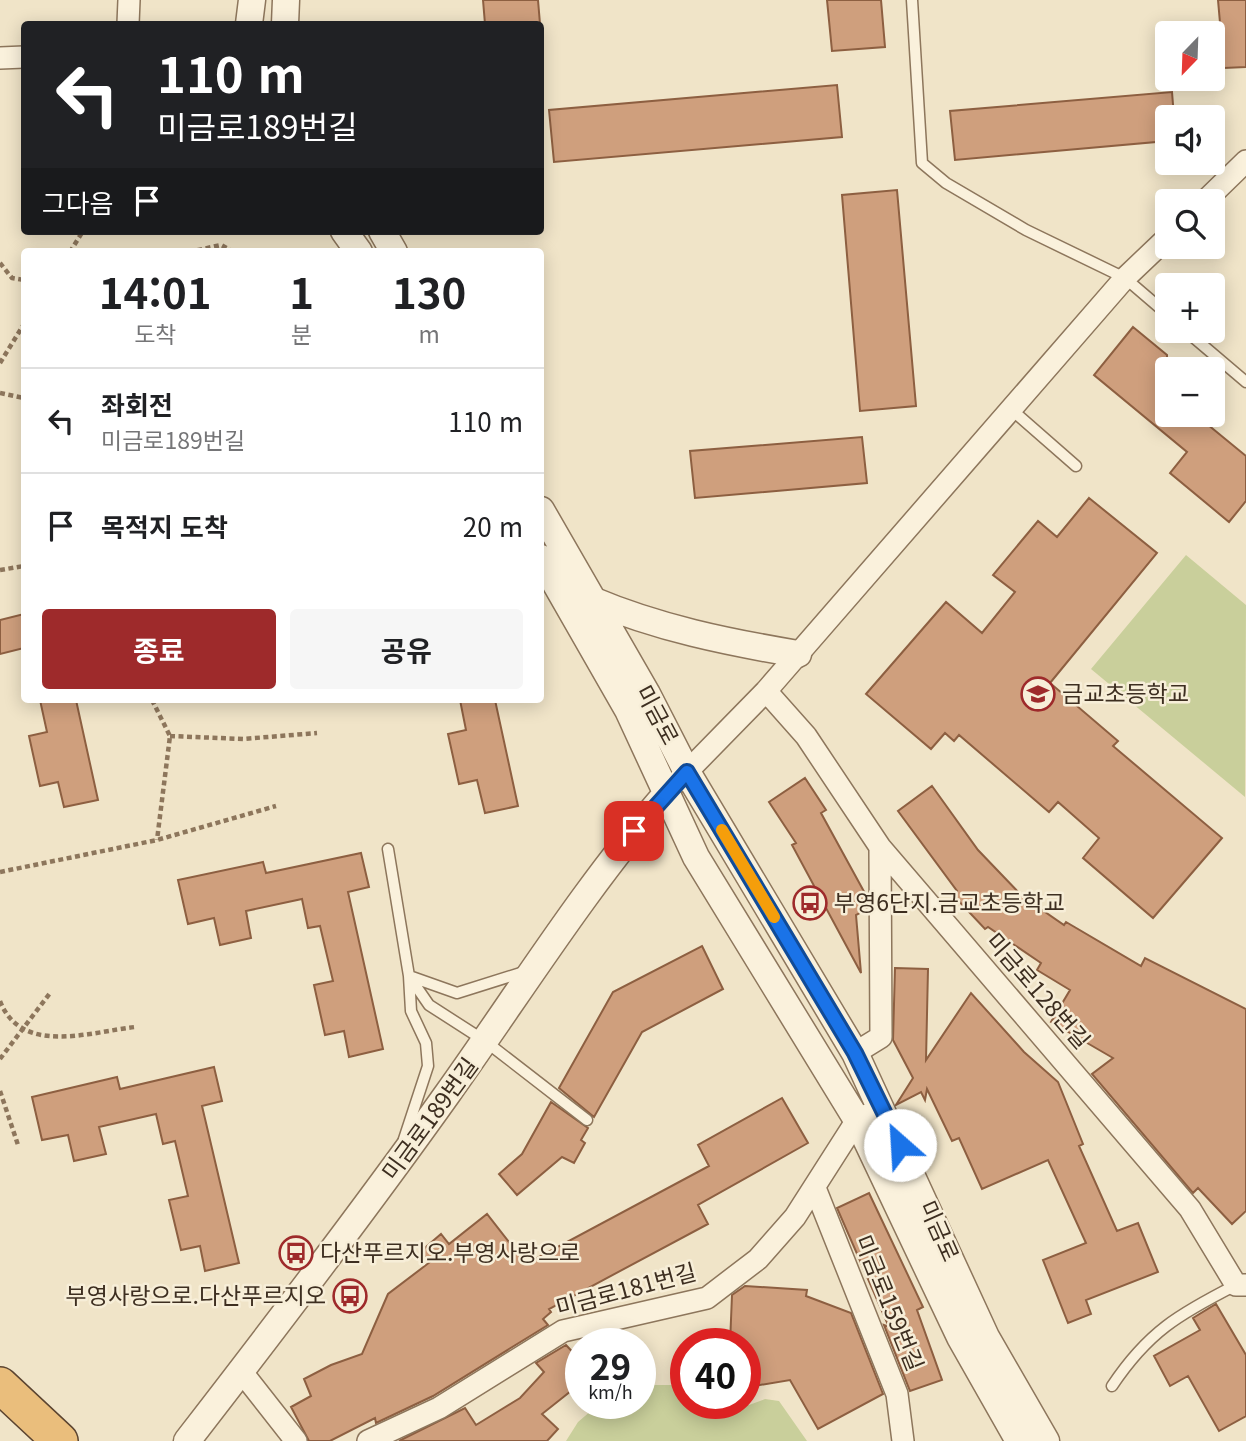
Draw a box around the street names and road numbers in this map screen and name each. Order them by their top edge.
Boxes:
street label: 미금로 [629,678,689,750]
street label: 미금로128번길 [979,924,1100,1055]
street label: 미금로189번길 [372,1050,484,1186]
street label: 미금로 [912,1194,969,1266]
street label: 미금로159번길 [848,1229,934,1375]
street label: 미금로181번길 [551,1253,699,1323]

